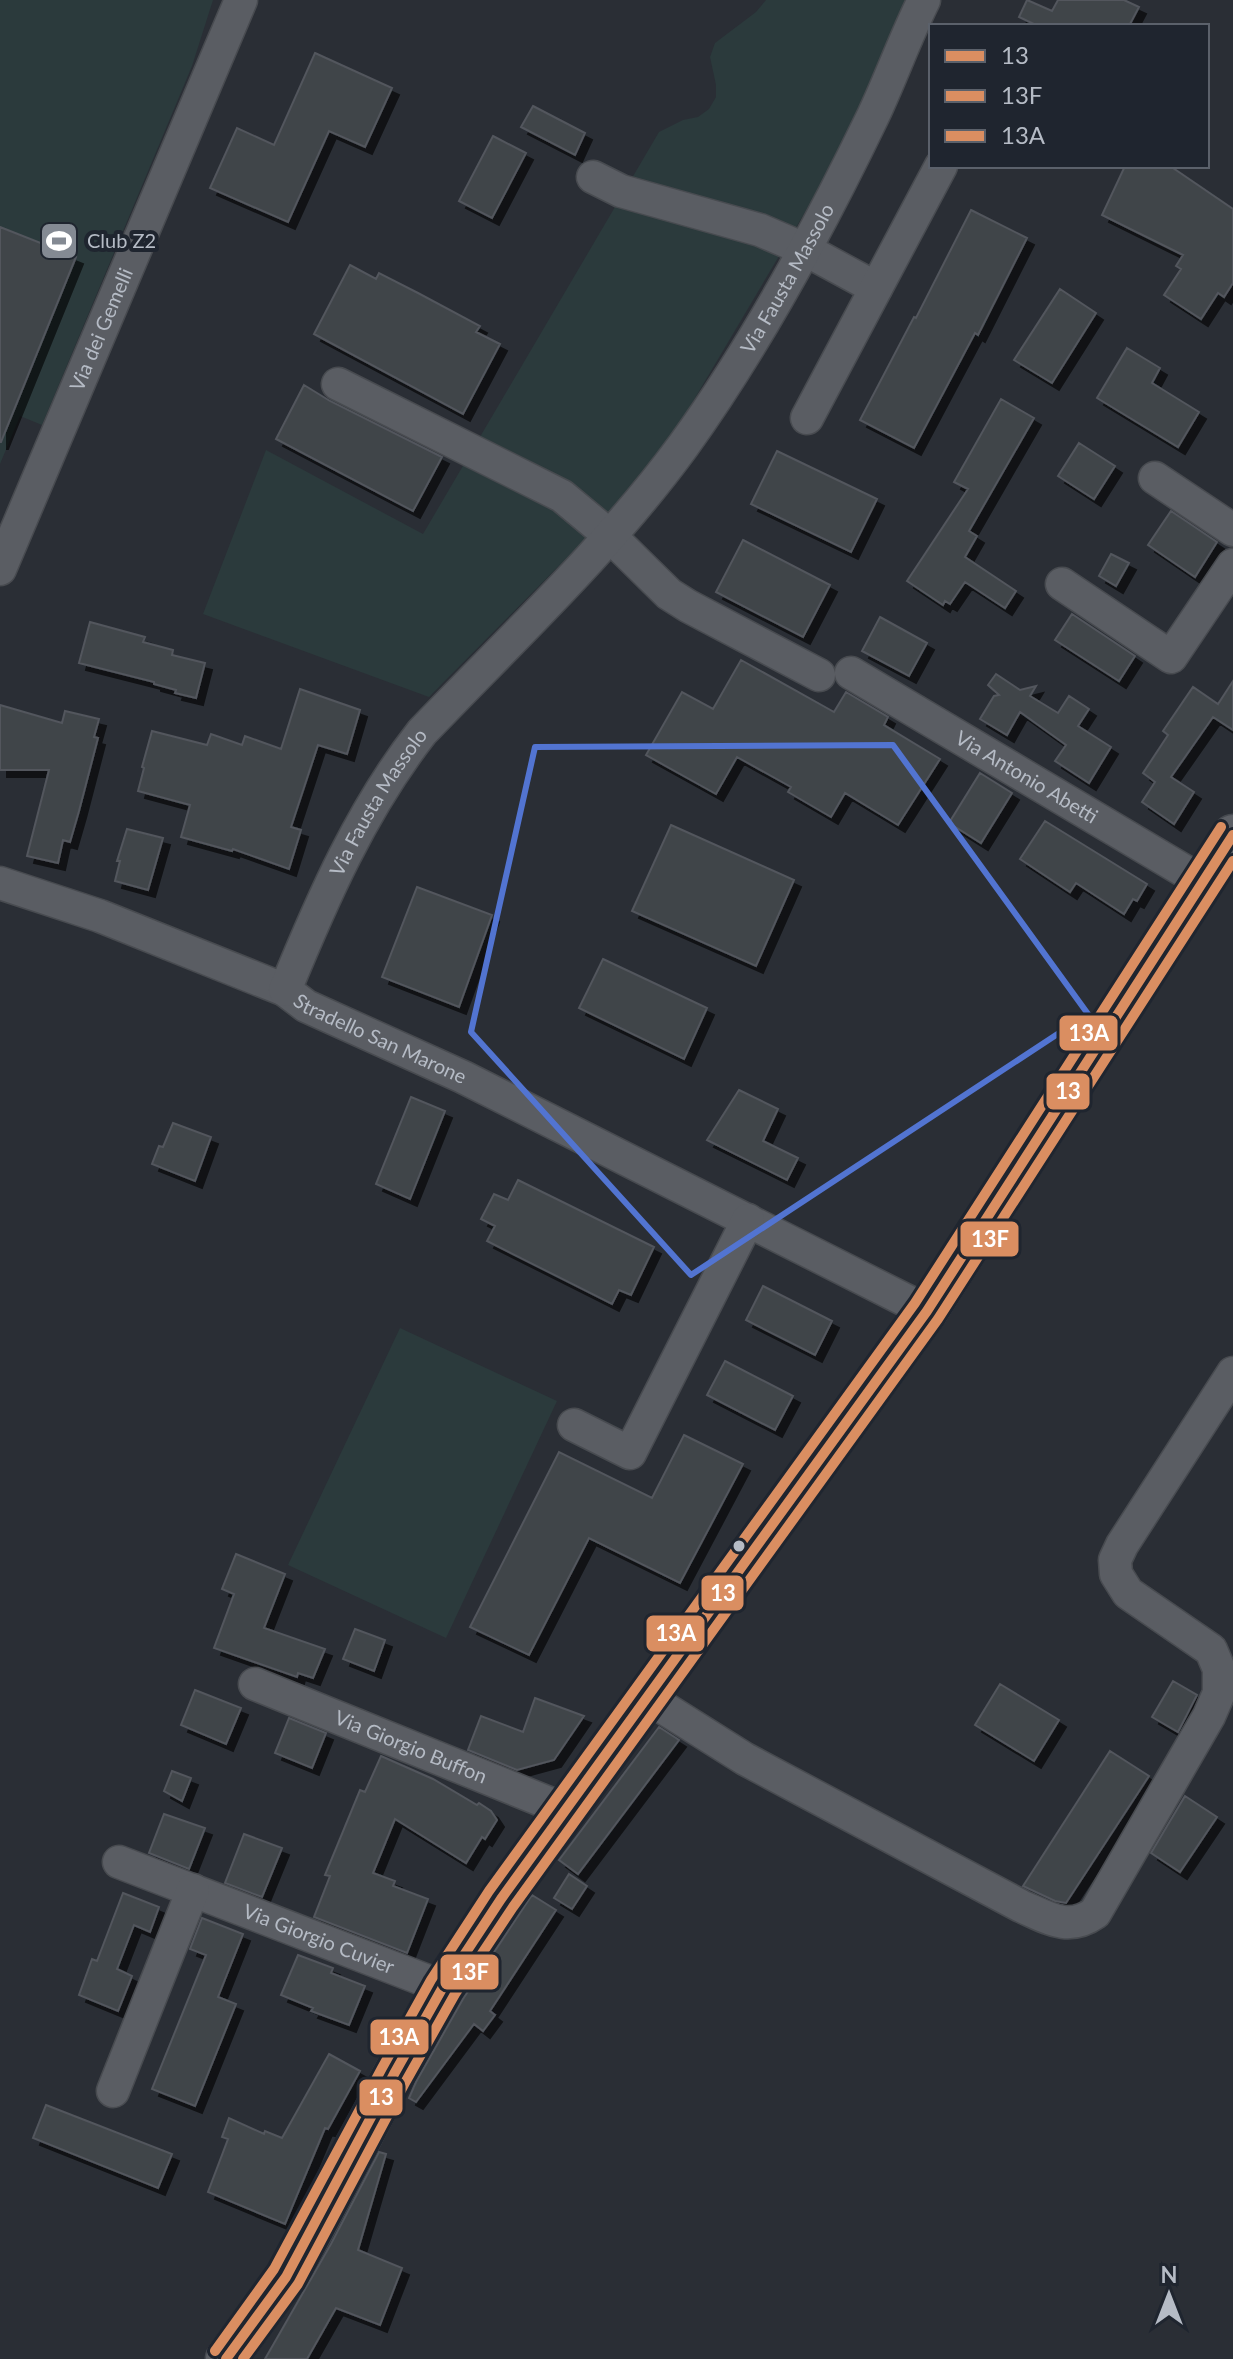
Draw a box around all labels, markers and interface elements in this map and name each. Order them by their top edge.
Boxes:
legend [929,24,1209,168]
text: 13 [1001,40,1029,69]
text: 13F [1001,80,1042,109]
text: 13A [1001,120,1046,149]
street label: Via Fausta Massolo [735,199,838,358]
sports icon: Club Z2 [38,220,80,262]
place label: Club Z2 [87,228,156,252]
street label: Via dei Gemelli [64,264,137,394]
street label: Via Fausta Massolo [324,723,431,880]
street label: Via Antonio Abetti [951,725,1102,828]
street label: Stradello San Marone [289,988,471,1088]
line badge: 13A [1058,1014,1119,1052]
text: 13A [1069,1019,1110,1046]
line badge: 13 [1045,1072,1091,1111]
text: 13 [1055,1077,1081,1104]
line badge: 13F [959,1220,1020,1258]
text: 13F [971,1225,1009,1252]
unlabelled marker [731,1538,747,1554]
line badge: 13 [700,1574,745,1612]
text: 13 [710,1579,736,1606]
line badge: 13A [645,1614,706,1653]
text: 13A [656,1619,697,1646]
street label: Via Giorgio Buffon [331,1705,491,1788]
street label: Via Giorgio Cuvier [240,1898,399,1978]
line badge: 13F [439,1953,500,1991]
text: 13F [451,1958,489,1985]
line badge: 13A [369,2018,430,2056]
text: 13A [379,2023,420,2050]
line badge: 13 [358,2078,404,2117]
text: 13 [368,2083,394,2110]
north arrow [1129,2255,1209,2335]
text: N [1161,2261,1177,2288]

